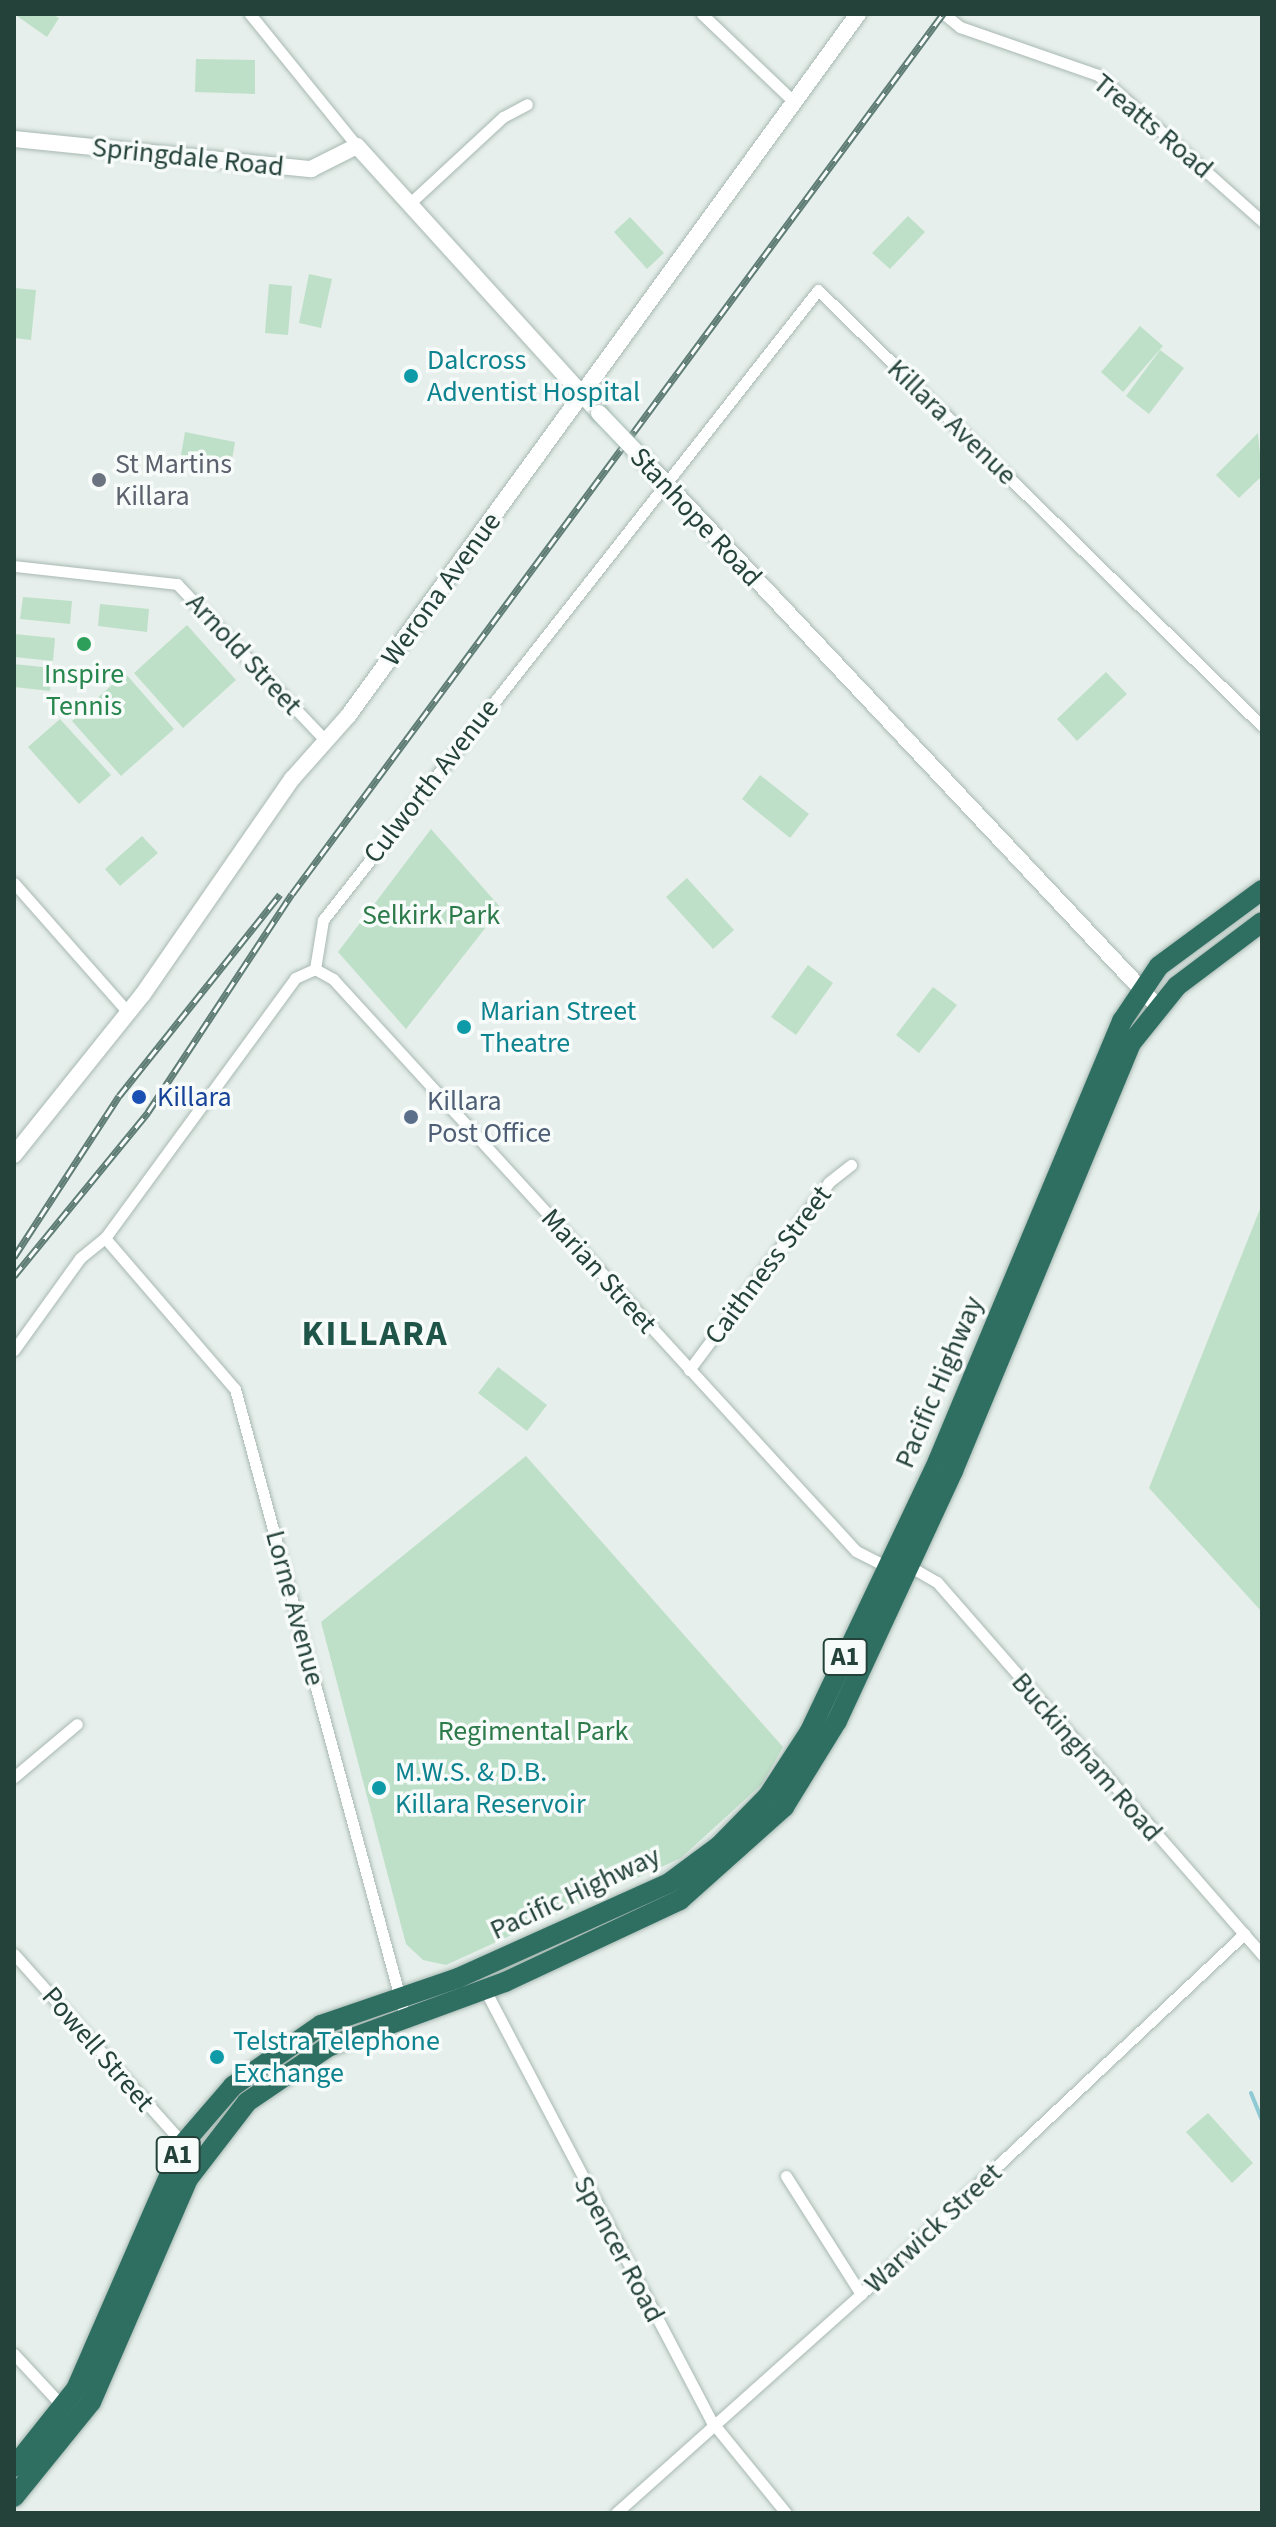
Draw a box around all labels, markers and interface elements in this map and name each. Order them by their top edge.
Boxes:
street label: Treatts Road [1086,66,1220,186]
street label: Springdale Road [91,130,285,184]
place label: Dalcross Adventist Hospital [427,343,640,409]
street label: Killara Avenue [880,352,1024,492]
marker: Dalcross Adventist Hospital [402,367,420,385]
street label: Stanhope Road [623,440,769,594]
place label: St Martins Killara [115,447,232,513]
marker: St Martins Killara [90,471,108,489]
street label: Werona Avenue [374,506,508,672]
street label: Arnold Street [179,586,309,722]
marker: Inspire Tennis [75,635,93,653]
place label: Inspire Tennis [44,657,124,723]
street label: Culworth Avenue [356,692,506,870]
park label: Selkirk Park [362,898,500,932]
place label: Marian Street Theatre [480,994,636,1060]
marker: Marian Street Theatre [455,1018,473,1036]
place label: Killara [157,1080,232,1114]
place label: Killara Post Office [427,1084,551,1150]
marker: Killara [128,1086,150,1108]
marker: Killara Post Office [402,1108,420,1126]
street label: Caithness Street [697,1179,839,1351]
street label: Marian Street [534,1202,664,1340]
street label: Pacific Highway [888,1291,990,1473]
district label: KILLARA [301,1312,449,1356]
street label: Lorne Avenue [258,1527,332,1689]
road number: A1 [821,1635,869,1679]
street label: Buckingham Road [1004,1666,1170,1848]
park label: Regimental Park [438,1714,628,1748]
place label: M.W.S. & D.B. Killara Reservoir [395,1755,586,1821]
marker: M.W.S. & D.B. Killara Reservoir [370,1779,388,1797]
street label: Pacific Highway [485,1839,665,1947]
street label: Powell Street [35,1980,161,2118]
place label: Telstra Telephone Exchange [233,2024,440,2090]
marker: Telstra Telephone Exchange [208,2048,226,2066]
road number: A1 [154,2133,202,2177]
street label: Warwick Street [857,2156,1009,2300]
street label: Spencer Road [566,2170,672,2328]

